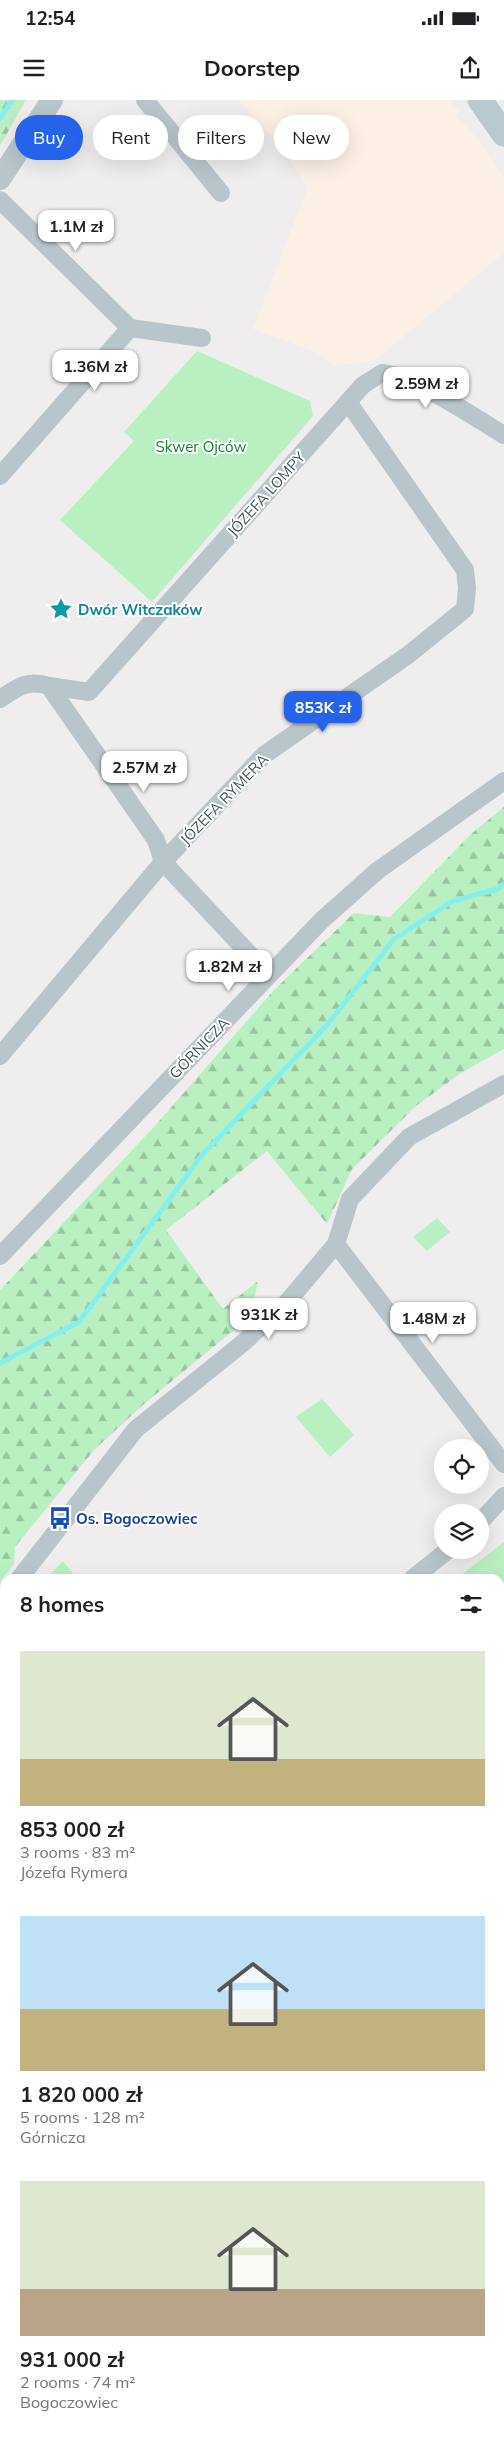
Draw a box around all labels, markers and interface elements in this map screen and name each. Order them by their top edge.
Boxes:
text: 12:54 [25,6,75,30]
icon: menu [20,54,48,82]
text: Doorstep [204,54,300,82]
icon: share [456,54,484,82]
chip: Buy [15,115,83,160]
chip: Rent [93,115,168,160]
chip: Filters [178,115,264,160]
chip: New [274,115,349,160]
pin: 1.1M zł [30,210,122,252]
text: 1.1M zł [49,216,103,236]
pin: 1.36M zł [43,350,147,392]
text: 1.36M zł [63,356,127,376]
pin: 2.59M zł [374,366,478,409]
text: 2.59M zł [394,373,458,393]
park label: Skwer Ojców [155,437,247,456]
street label: JÓZEFA LOMPY [223,447,310,540]
place icon: Dwór Witczaków [48,596,74,622]
place label: Dwór Witczaków [78,600,203,619]
pin: 853K zł [277,690,369,733]
text: 853K zł [295,697,351,717]
pin: 2.57M zł [92,750,196,793]
street label: JÓZEFA RYMERA [176,750,272,848]
text: 2.57M zł [112,757,176,777]
pin: 1.82M zł [177,950,281,992]
text: 1.82M zł [197,956,261,976]
street label: GÓRNICZA [165,1013,233,1083]
pin: 931K zł [223,1298,315,1340]
pin: 1.48M zł [381,1302,485,1344]
text: 931K zł [241,1304,297,1324]
text: 1.48M zł [401,1308,465,1328]
map controls [434,1439,489,1559]
button: locate [434,1439,489,1494]
button: layers [434,1504,489,1559]
bus stop icon: Os. Bogoczowiec [47,1505,73,1531]
place label: Os. Bogoczowiec [76,1509,198,1528]
icon: filters [457,1590,485,1618]
text: 8 homes [20,1591,104,1617]
icon: home [208,1684,298,1774]
text: 853 000 zł [20,1816,124,1842]
text: 3 rooms · 83 m² [20,1842,135,1862]
text: Józefa Rymera [20,1862,128,1882]
icon: home [208,1949,298,2039]
text: 1 820 000 zł [20,2081,142,2107]
text: 5 rooms · 128 m² [20,2107,145,2127]
text: Górnicza [20,2127,86,2147]
icon: home [208,2214,298,2304]
text: 931 000 zł [20,2346,124,2372]
text: 2 rooms · 74 m² [20,2372,135,2392]
text: Bogoczowiec [20,2392,118,2412]

